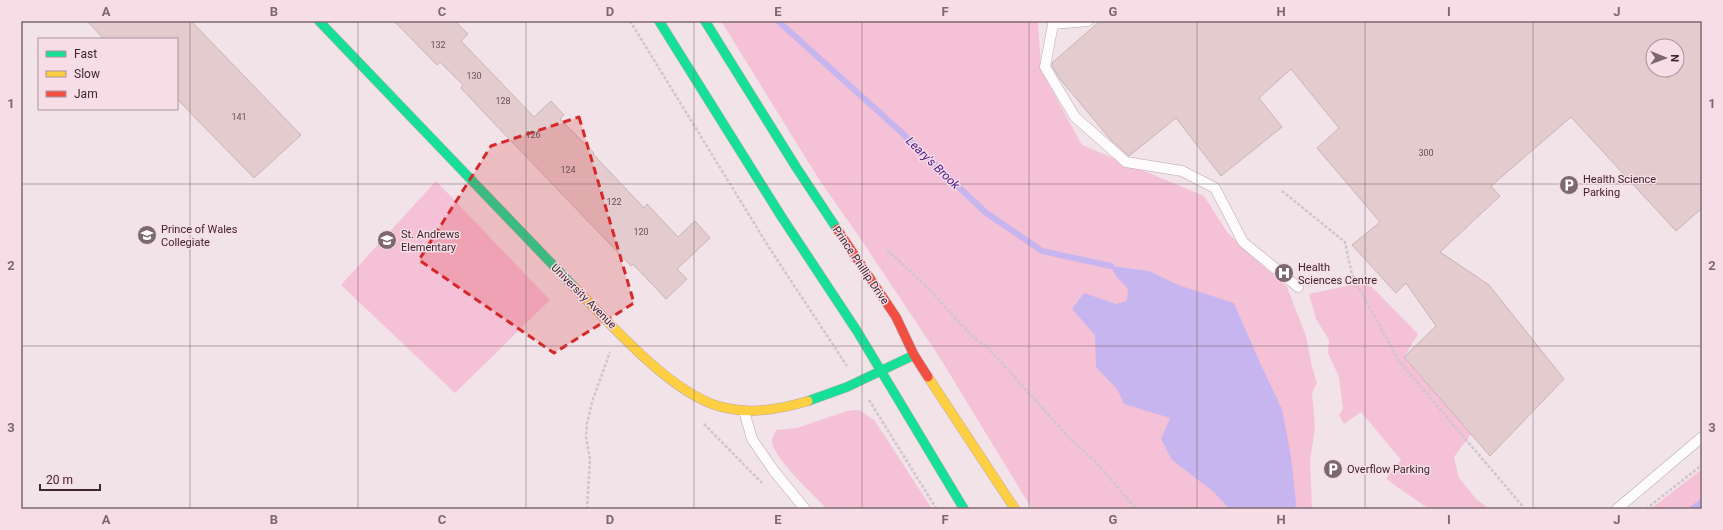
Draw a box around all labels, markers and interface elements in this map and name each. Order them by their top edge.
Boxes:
text: A [102,4,111,19]
text: B [270,4,278,19]
text: C [438,4,447,19]
text: D [606,4,614,19]
text: E [774,4,782,19]
text: F [941,4,949,19]
text: G [1109,4,1118,19]
text: H [1276,4,1286,19]
text: I [1447,4,1451,19]
text: J [1613,4,1621,19]
legend [38,38,178,110]
north arrow [1645,38,1685,78]
house number: 132 [430,40,446,50]
text: Fast [74,47,97,61]
text: N [1668,54,1681,62]
text: Slow [74,67,100,81]
house number: 130 [466,71,482,81]
text: Jam [74,87,98,101]
text: 1 [7,96,15,111]
house number: 128 [495,96,511,106]
text: 1 [1708,96,1716,111]
house number: 141 [231,112,247,122]
house number: 126 [525,130,541,140]
water label: Leary's Brook [903,134,964,193]
house number: 300 [1418,148,1434,158]
house number: 124 [560,165,576,175]
place label: Health Science Parking [1583,173,1656,199]
parking icon: Health Science Parking [1558,174,1580,196]
house number: 122 [606,197,622,207]
place label: Prince of Wales Collegiate [161,223,238,249]
school or university icon: Prince of Wales Collegiate [136,224,158,246]
street label: Prince Phillip Drive [830,224,892,307]
house number: 120 [633,227,649,237]
place label: St. Andrews Elementary [401,228,460,254]
school or university icon: St. Andrews Elementary [376,229,398,251]
text: 2 [7,258,15,273]
text: 2 [1708,258,1716,273]
street label: University Avenue [548,261,619,332]
place label: Health Sciences Centre [1298,261,1377,287]
hospital icon: Health Sciences Centre [1273,262,1295,284]
text: 3 [7,420,15,435]
text: 3 [1708,420,1716,435]
parking icon: Overflow Parking [1322,458,1344,480]
place label: Overflow Parking [1347,463,1430,476]
scale bar [40,466,100,492]
text: 20 m [46,473,73,487]
text: A [102,512,111,527]
text: B [270,512,278,527]
text: C [438,512,447,527]
text: D [606,512,614,527]
text: E [774,512,782,527]
text: F [941,512,949,527]
text: G [1109,512,1118,527]
text: H [1276,512,1286,527]
text: I [1447,512,1451,527]
text: J [1613,512,1621,527]

